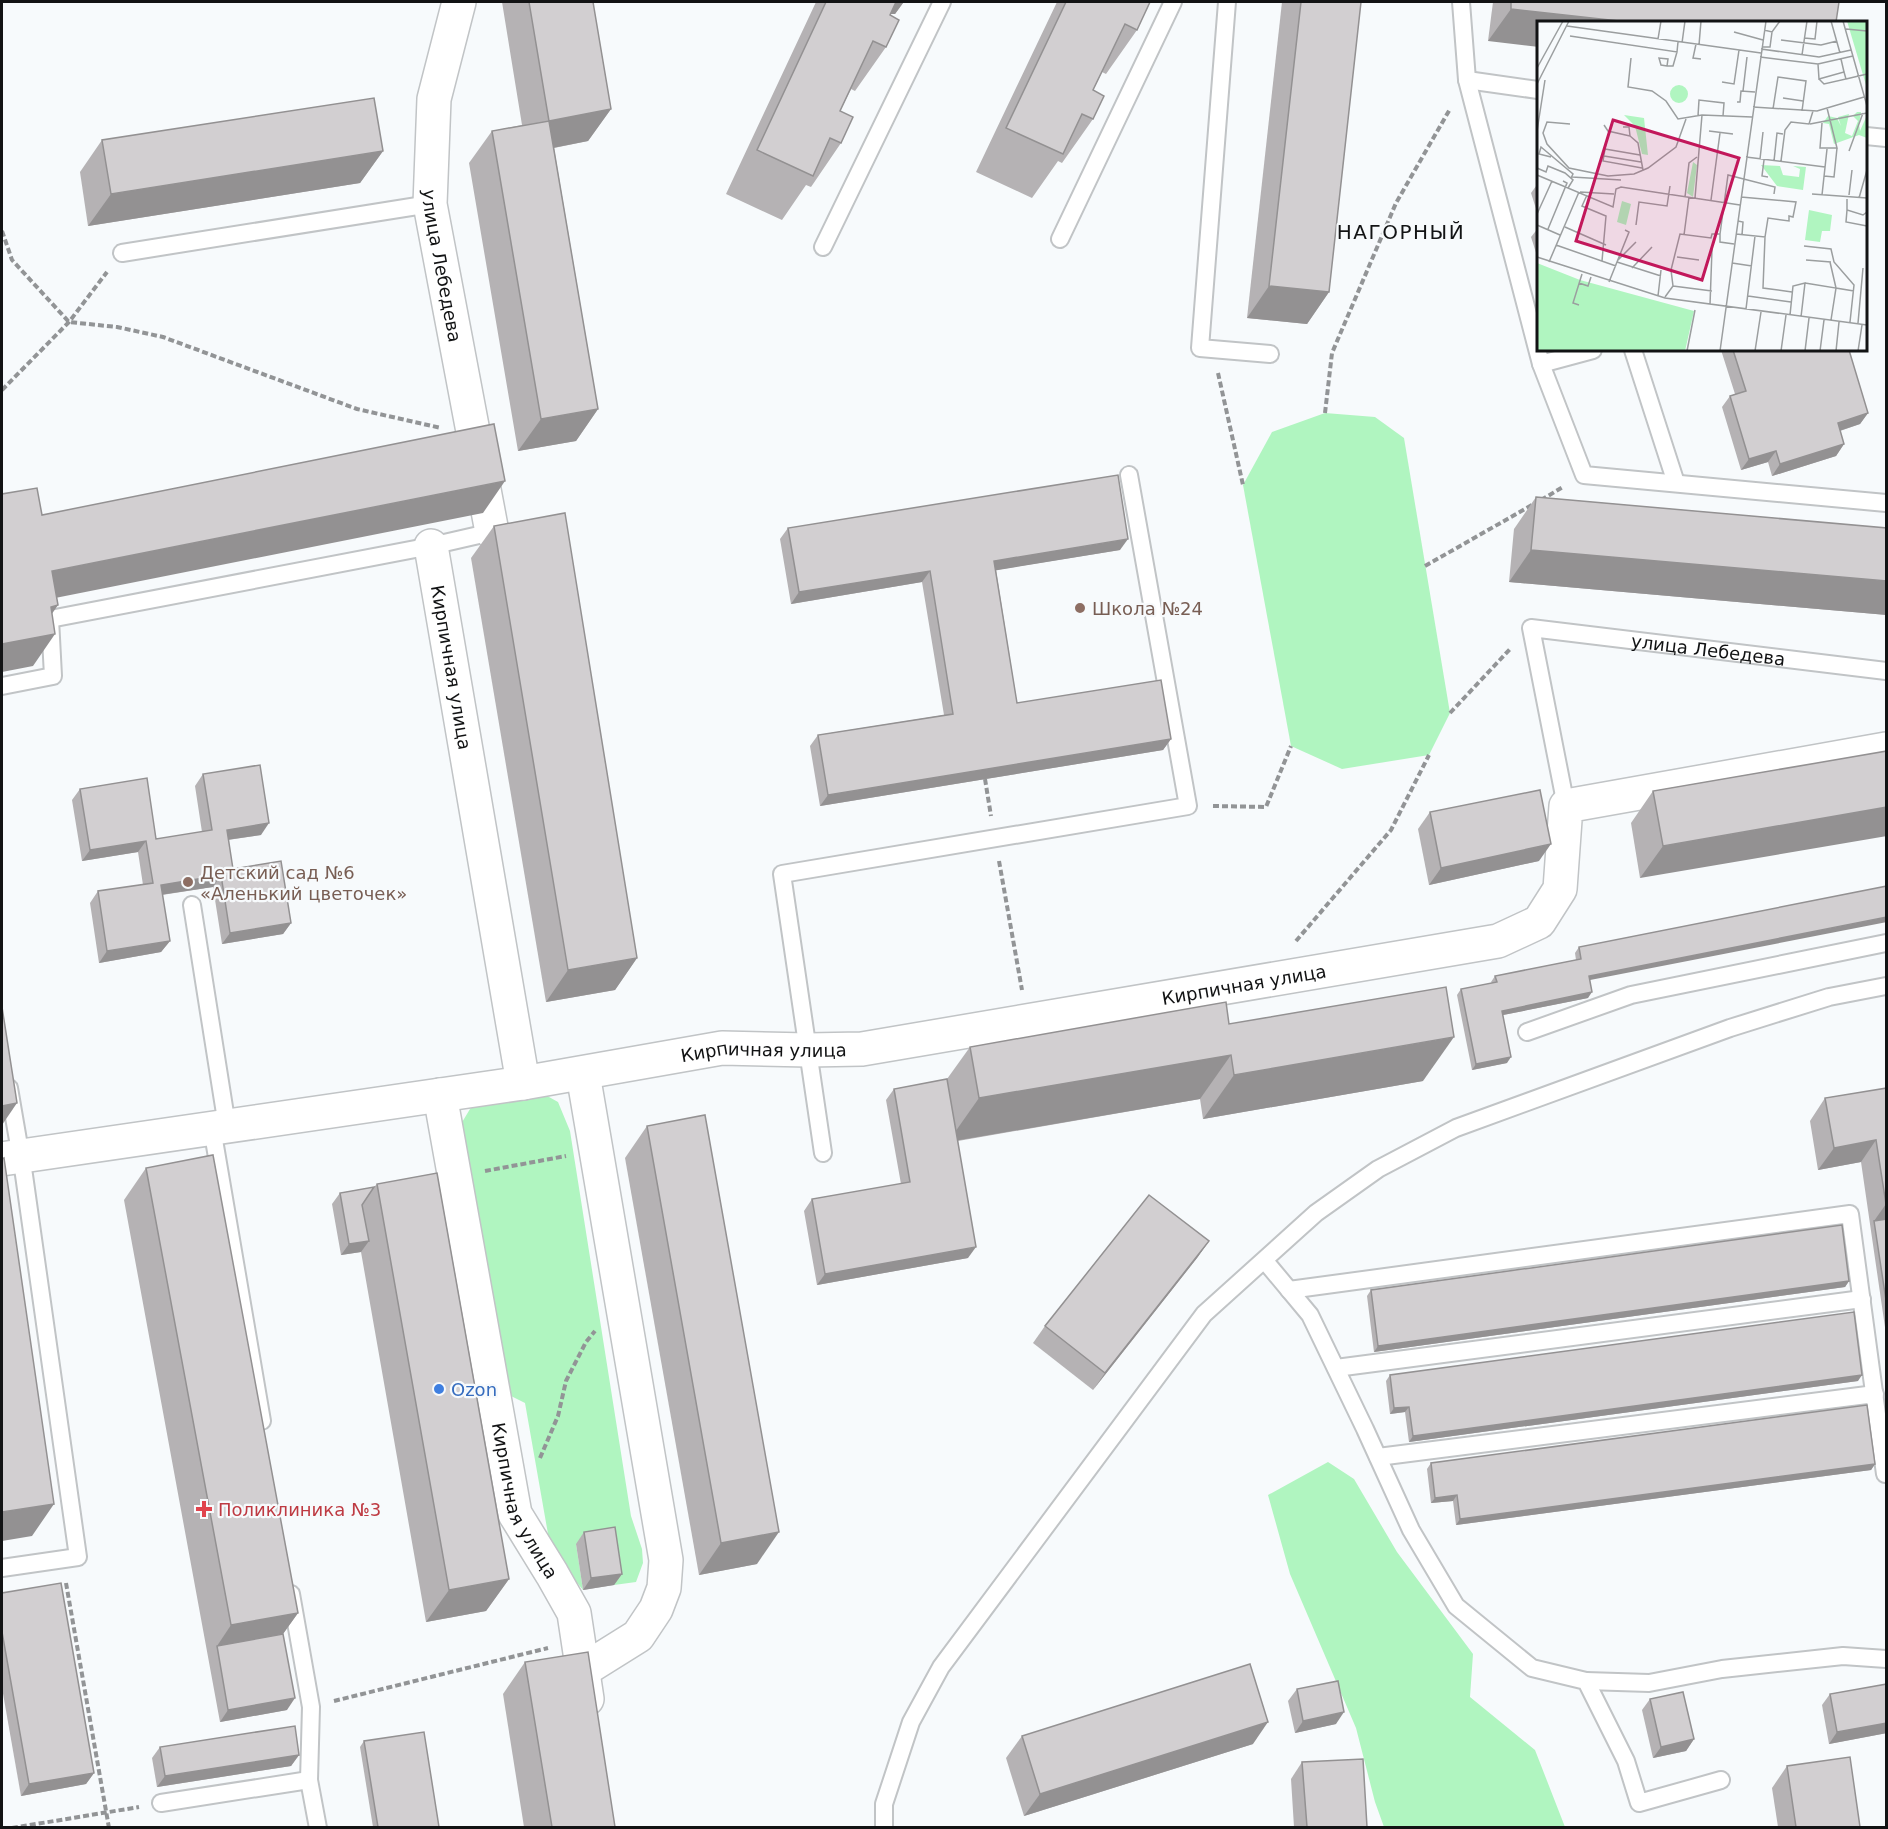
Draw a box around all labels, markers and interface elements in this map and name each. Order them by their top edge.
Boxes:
inset map [1537,21,1867,351]
street label: улица Лебедева [419,189,466,344]
district label: НАГОРНЫЙ [1337,220,1465,244]
street label: Кирпичная улица [427,583,476,751]
place label: Школа №24 [1092,598,1203,619]
marker: Школа №24 [1073,601,1087,615]
street label: улица Лебедева [1630,630,1786,669]
place label: Детский сад №6 «Аленький цветочек» [200,862,407,904]
marker: Детский сад №6 «Аленький цветочек» [181,875,195,889]
street label: Кирпичная улица [1160,960,1328,1008]
street label: Кирпичная улица [679,1037,847,1066]
place label: Ozon [451,1379,497,1400]
marker: Ozon [432,1382,446,1396]
street label: Кирпичная улица [488,1421,563,1582]
place label: Поликлиника №3 [218,1499,381,1520]
marker: Поликлиника №3 [195,1500,213,1518]

